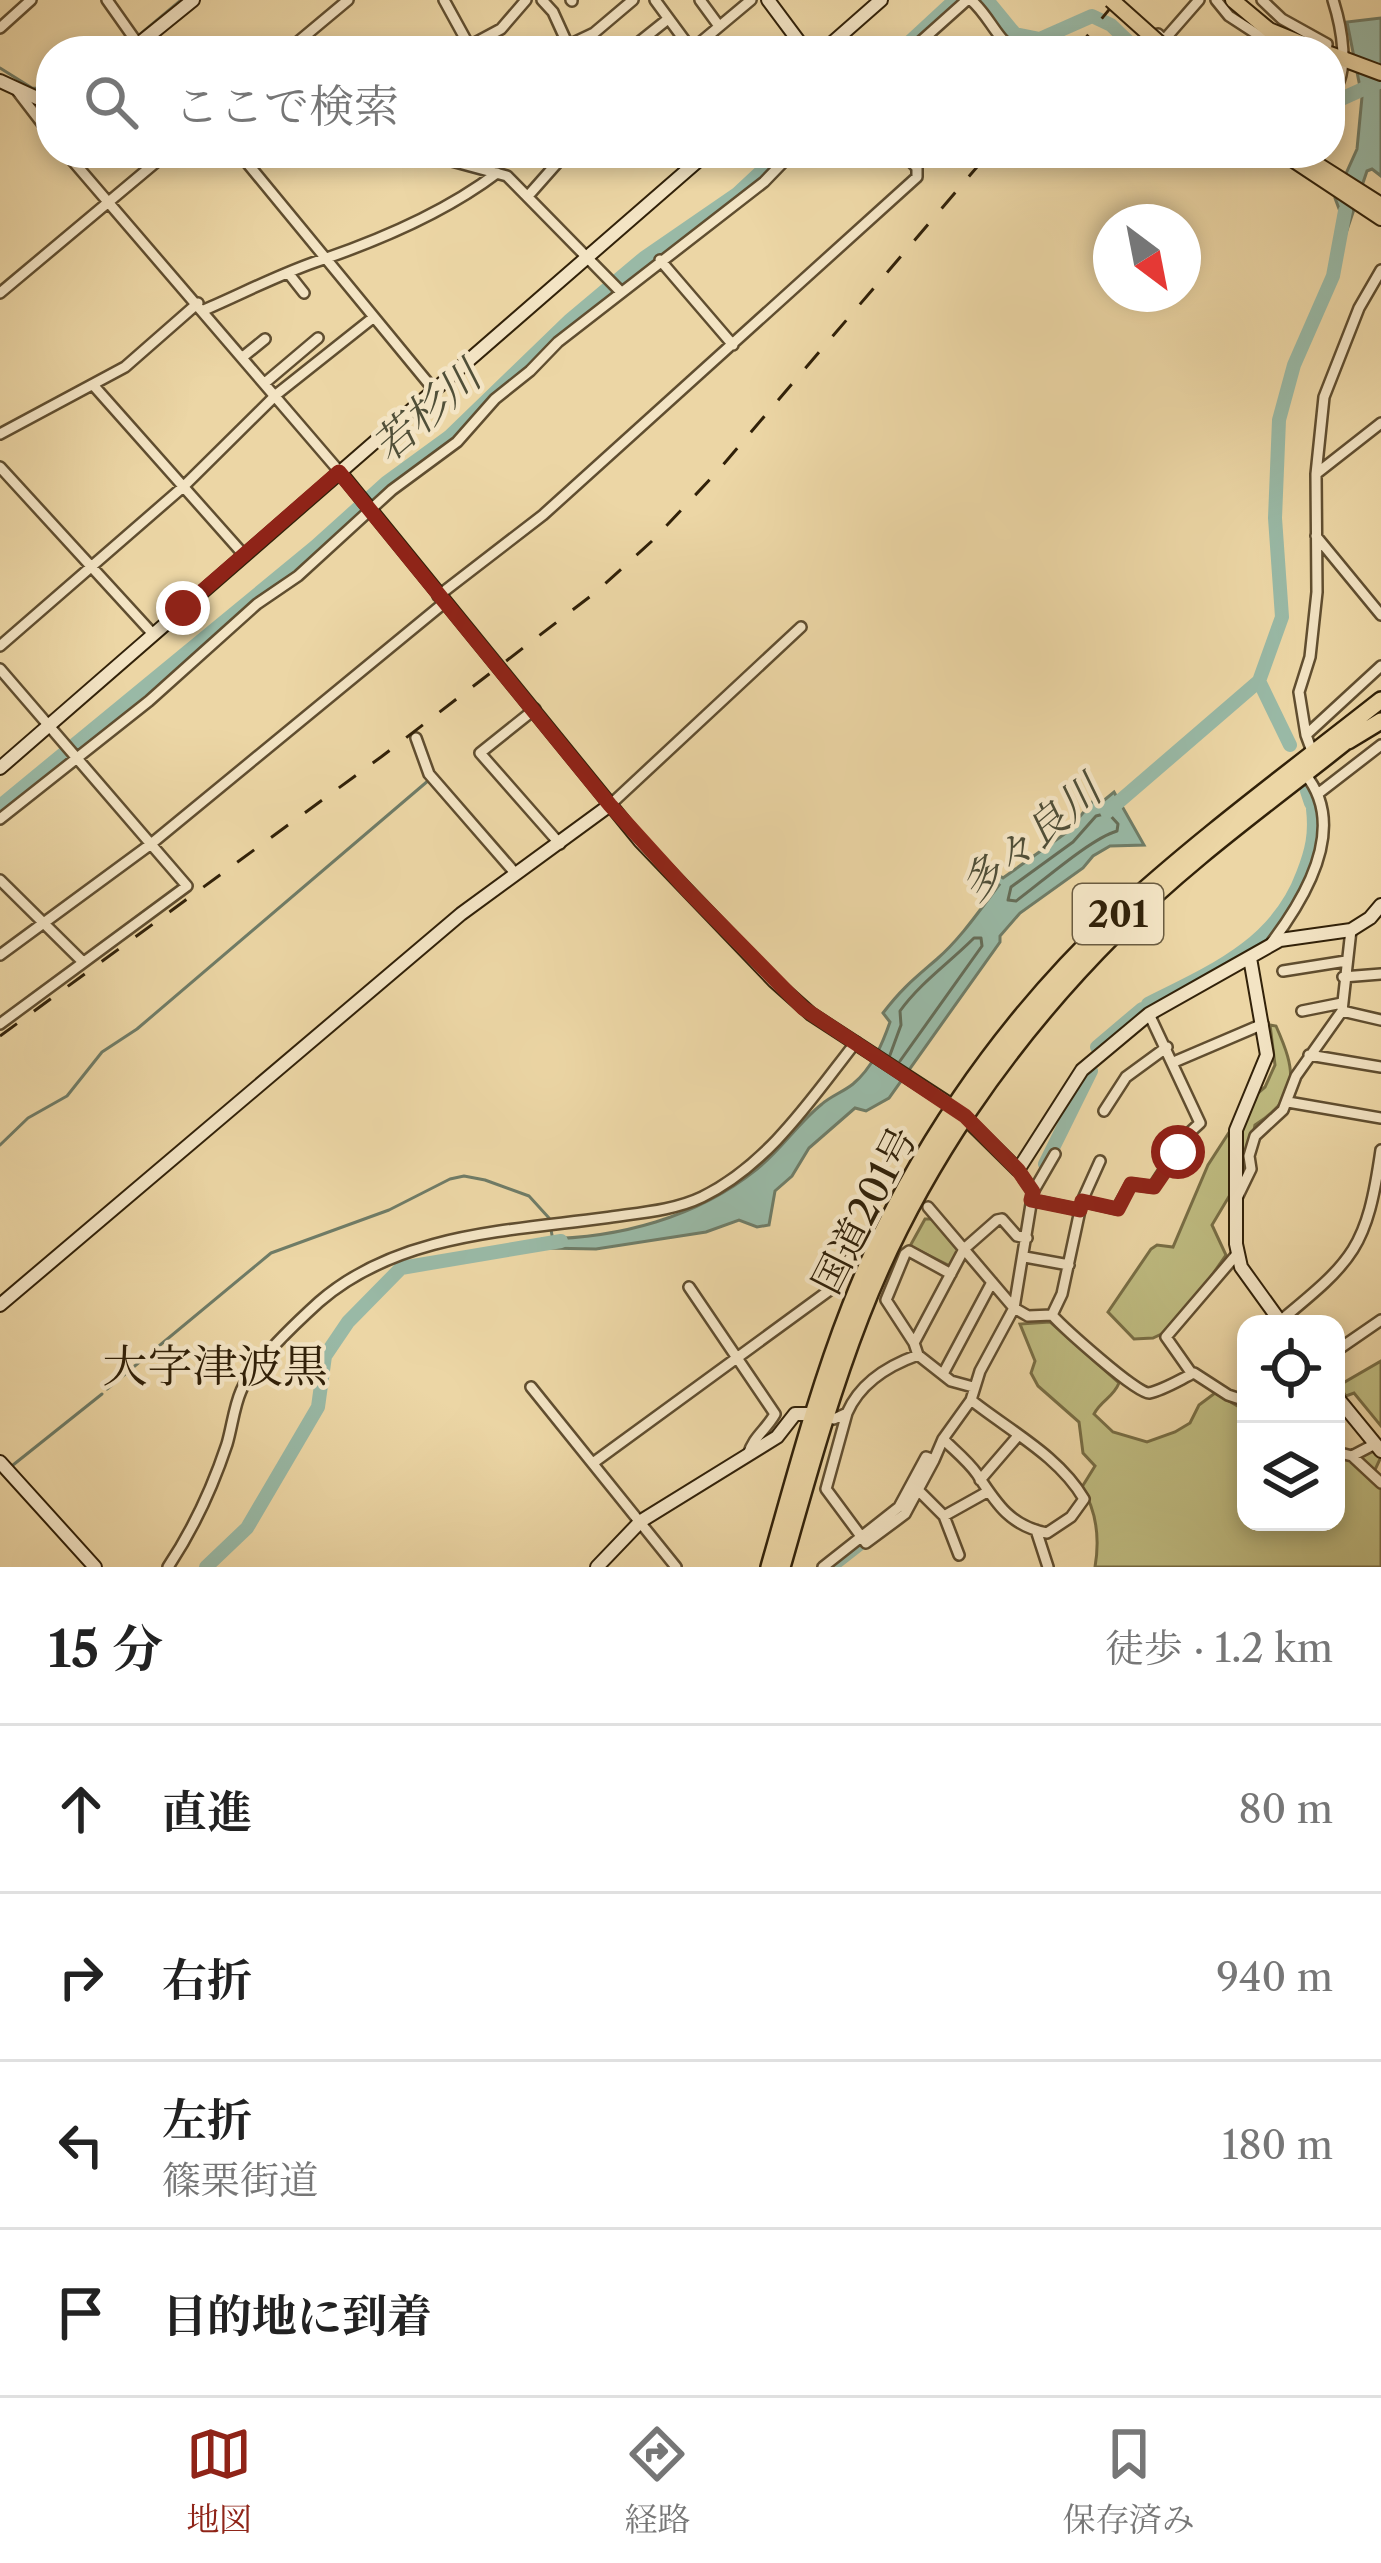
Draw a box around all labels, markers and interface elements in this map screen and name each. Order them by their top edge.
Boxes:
search box [36,36,1345,168]
icon: search [78,69,144,135]
text: ここで検索 [174,78,399,134]
north arrow [1093,204,1201,312]
water label: 若杉川 [361,347,494,472]
route end [156,581,210,635]
water label: 多々良川 [949,762,1114,912]
road number: 201 [1073,884,1163,944]
street label: 国道201号 [802,1119,926,1301]
route start [1151,1125,1205,1179]
map controls [1237,1315,1345,1531]
button: locate [1237,1315,1345,1423]
district label: 大字津波黒 [102,1338,328,1394]
button: layers [1237,1423,1345,1531]
text: 15 分 [48,1618,163,1680]
text: 徒歩 · 1.2 km [1105,1624,1333,1672]
icon: ahead [48,1776,114,1842]
text: 直進 [162,1784,252,1840]
text: 80 m [1238,1785,1333,1833]
icon: right [48,1944,114,2010]
text: 右折 [162,1952,252,2008]
text: 940 m [1216,1953,1333,2001]
text: 左折 [162,2092,252,2148]
icon: left [48,2112,114,2178]
text: 180 m [1222,2121,1333,2169]
text: 篠栗街道 [162,2156,318,2204]
icon: arrive [48,2280,114,2346]
text: 目的地に到着 [162,2288,432,2344]
tab: 地図 [186,2421,252,2540]
tab: 経路 [624,2421,690,2540]
tab: 保存済み [1063,2421,1195,2540]

